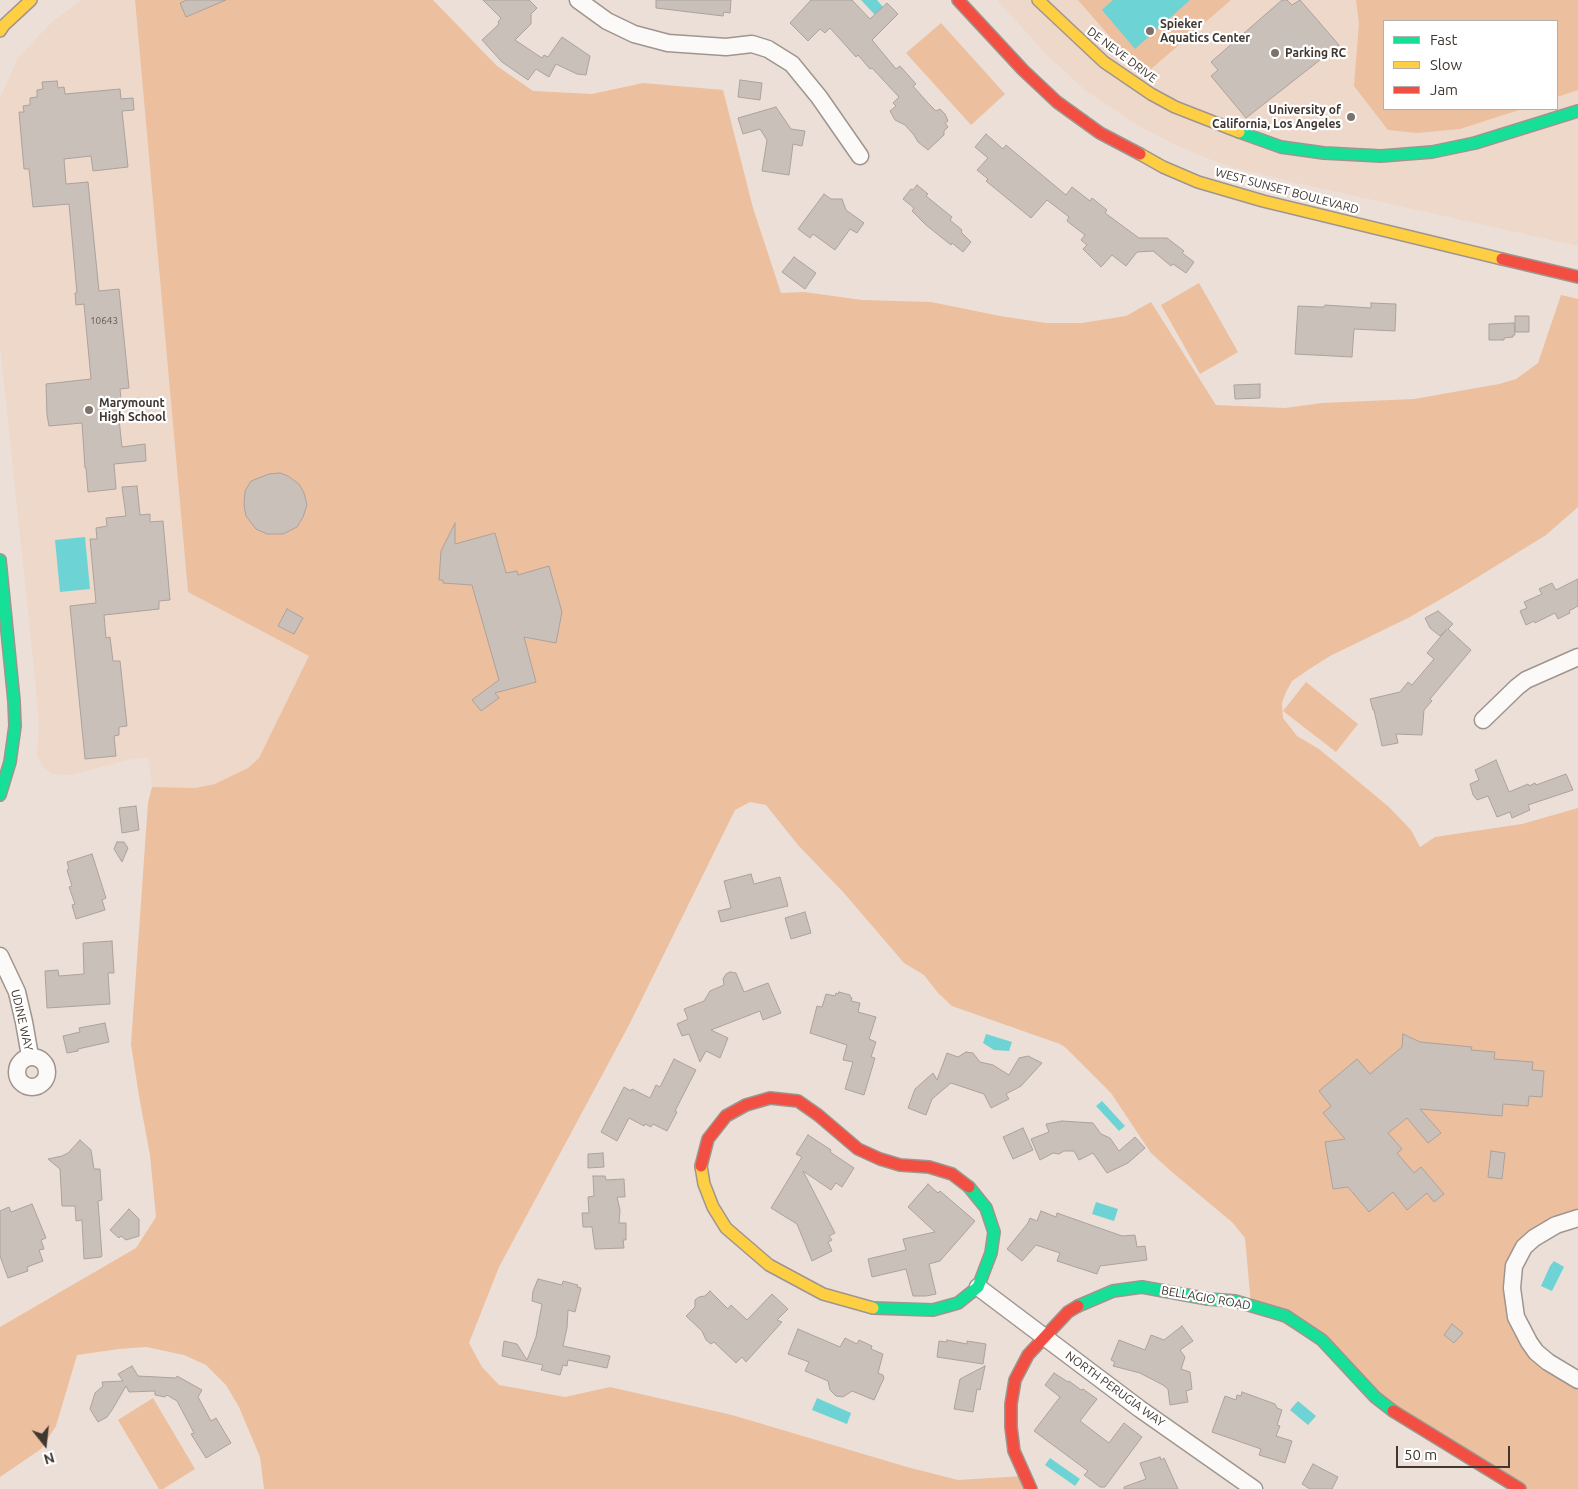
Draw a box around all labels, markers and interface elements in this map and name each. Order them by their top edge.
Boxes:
place label: Spieker Aquatics Center [1160,17,1250,45]
legend [1383,20,1558,110]
street label: DE NEVE DRIVE [1084,24,1160,86]
marker: Spieker Aquatics Center [1144,25,1156,37]
text: Fast [1430,31,1457,48]
place label: Parking RC [1285,46,1346,60]
marker: Parking RC [1269,47,1281,59]
text: Slow [1430,56,1462,73]
text: Jam [1430,81,1458,98]
place label: University of California, Los Angeles [1212,103,1341,131]
marker: University of California, Los Angeles [1345,111,1357,123]
street label: WEST SUNSET BOULEVARD [1214,165,1360,217]
house number: 10643 [90,315,118,327]
place label: Marymount High School [99,396,166,424]
marker: Marymount High School [83,404,95,416]
street label: UDINE WAY [8,988,36,1052]
street label: BELLAGIO ROAD [1160,1283,1252,1313]
street label: NORTH PERUGIA WAY [1063,1348,1167,1430]
north arrow [20,1419,70,1469]
scale bar [1398,1436,1512,1468]
text: 50 m [1404,1446,1437,1463]
text: N [42,1449,56,1468]

